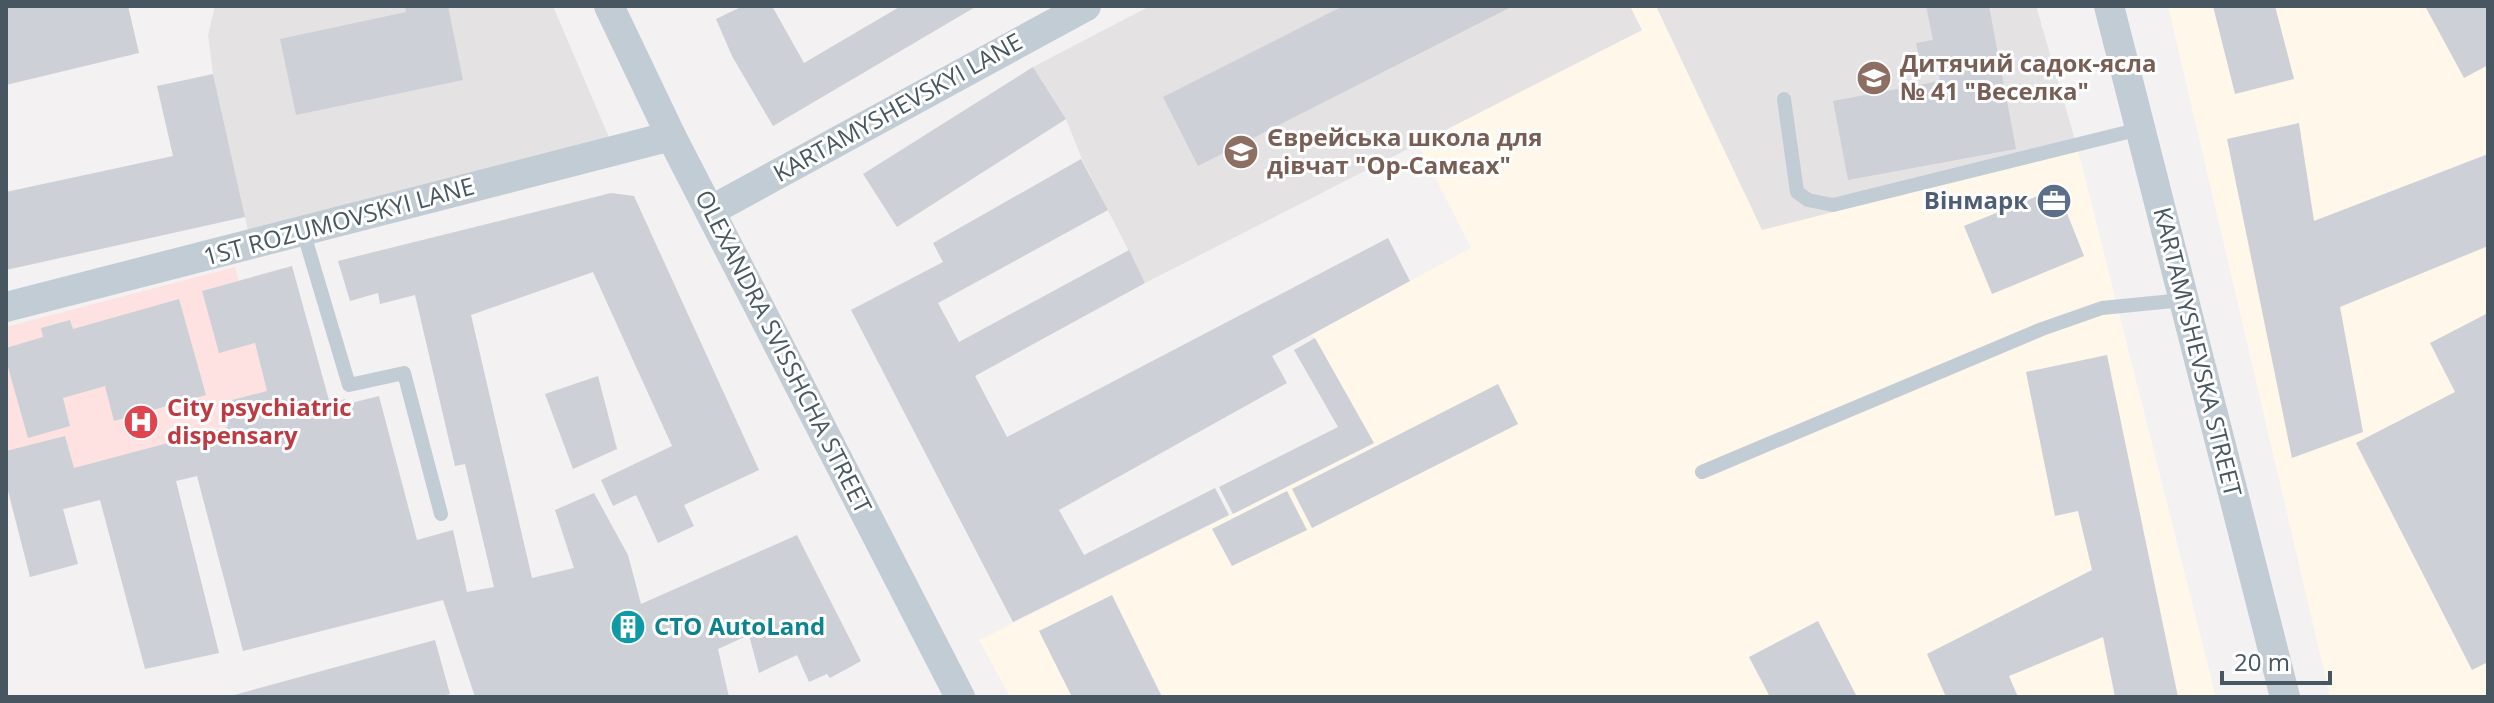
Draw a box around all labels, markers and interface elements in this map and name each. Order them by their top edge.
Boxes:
street label: KARTAMYSHEVSKYI LANE [767,24,1028,189]
place label: Дитячий садок-ясла № 41 "Веселка" [1900,46,2156,107]
school or university icon: Дитячий садок-ясла № 41 "Веселка" [1855,59,1893,97]
place label: Єврейська школа для дівчат "Ор-Самєах" [1267,120,1542,181]
school or university icon: Єврейська школа для дівчат "Ор-Самєах" [1222,133,1260,171]
street label: 1ST ROZUMOVSKYI LANE [200,169,478,273]
office icon: Вінмарк [2035,182,2073,220]
place label: Вінмарк [1924,183,2028,216]
street label: OLEXANDRA SVISSHCHA STREET [688,184,880,519]
street label: KARTAMYSHEVSKA STREET [2147,204,2250,500]
place label: City psychiatric dispensary [167,390,352,451]
hospital icon: City psychiatric dispensary [122,403,160,441]
building icon: СТО AutoLand [609,608,647,646]
place label: СТО AutoLand [654,609,825,642]
scale bar [2222,635,2330,685]
text: 20 m [2234,645,2290,678]

